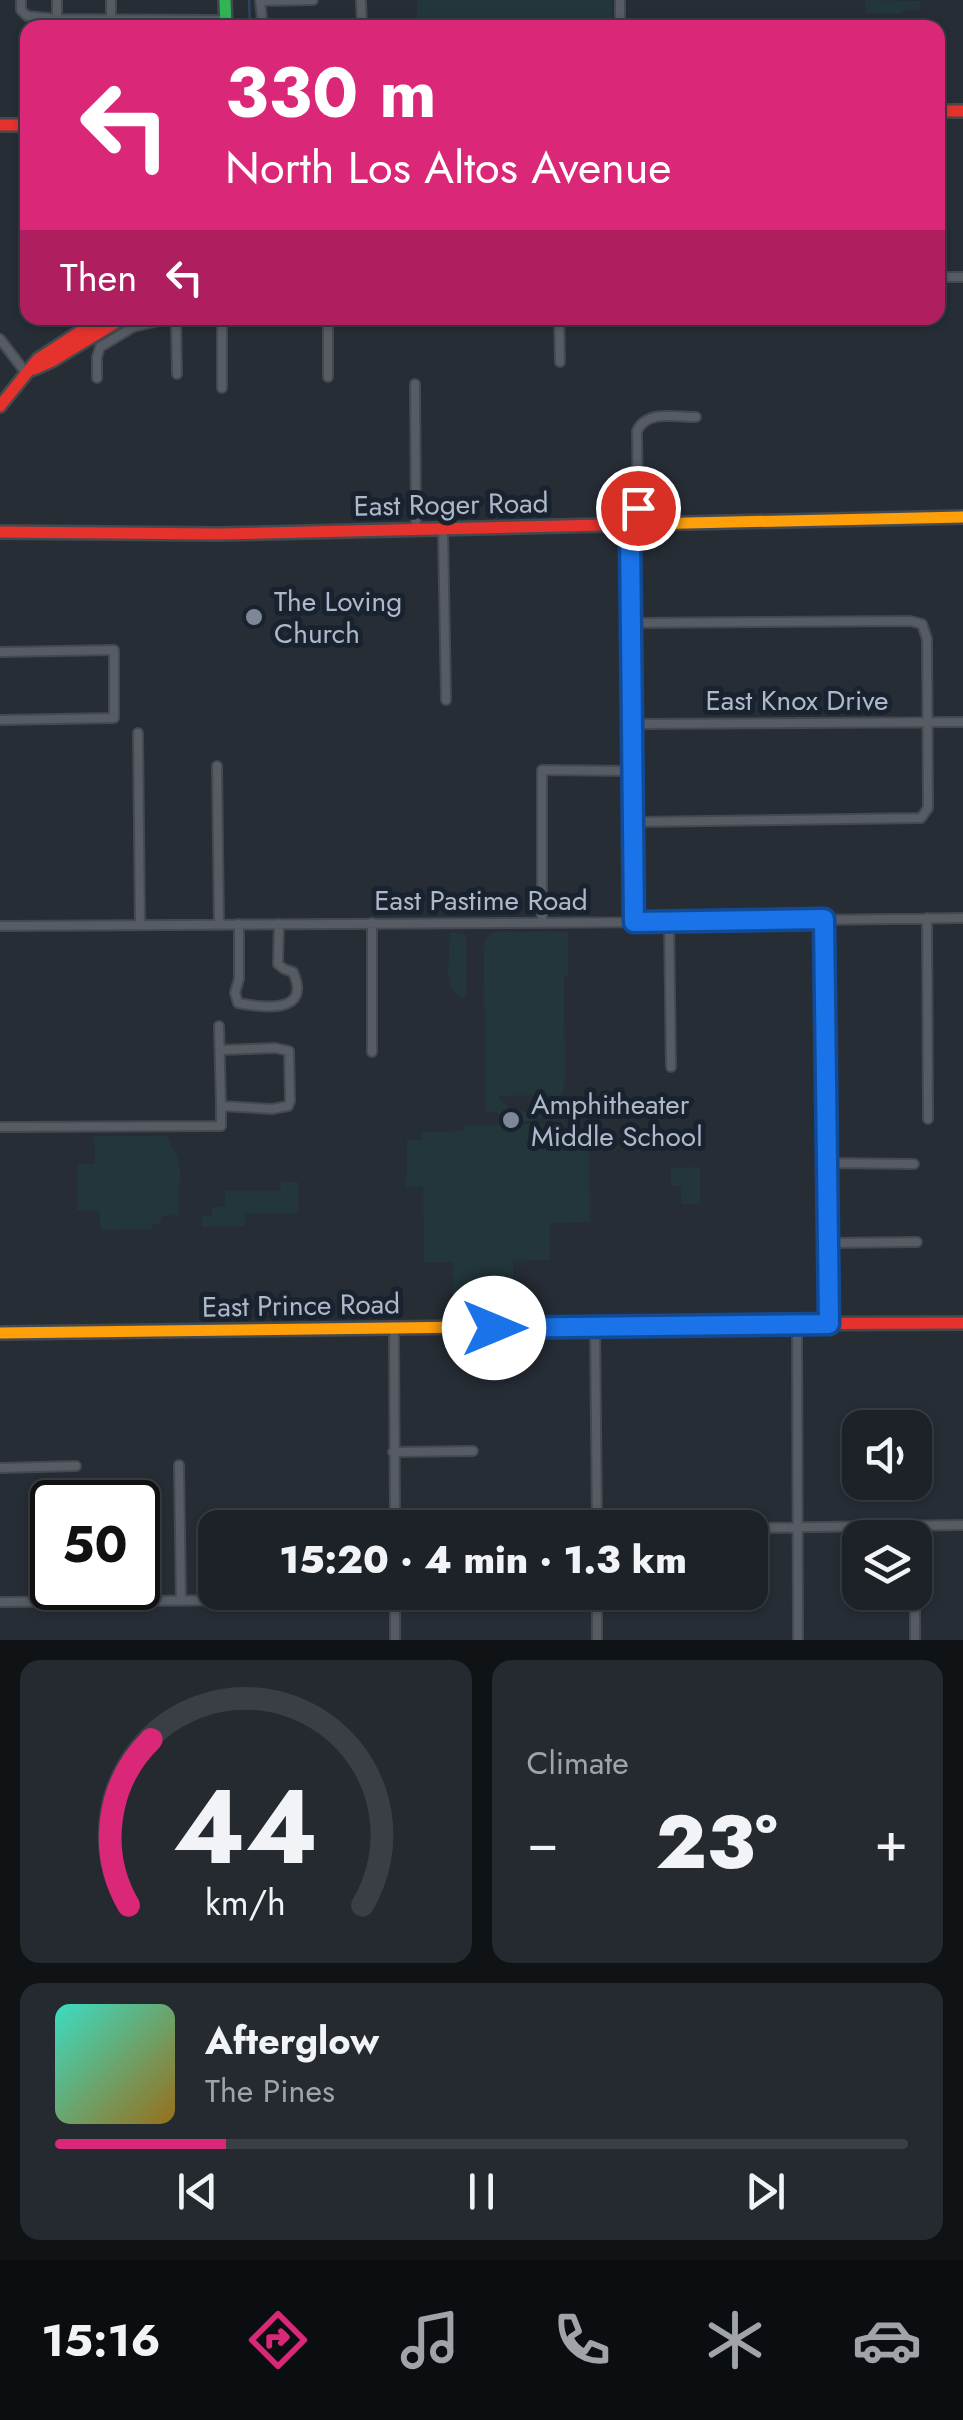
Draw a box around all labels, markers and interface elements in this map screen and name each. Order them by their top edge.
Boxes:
text: 330 m [225,42,437,143]
icon: left [60,60,190,190]
text: North Los Altos Avenue [225,135,672,200]
text: Then [60,250,137,305]
icon: left [157,250,212,305]
pin [596,466,681,551]
icon: arrive [611,481,666,536]
street label: East Roger Road [353,482,549,527]
place label: The Loving Church [274,581,402,654]
marker: The Loving Church [243,606,265,628]
street label: East Knox Drive [705,680,889,721]
street label: East Pastime Road [374,880,588,921]
place label: Amphitheater Middle School [531,1084,703,1157]
marker: Amphitheater Middle School [500,1109,522,1131]
position arrow [442,1276,546,1380]
street label: East Prince Road [202,1283,400,1328]
map controls [842,1410,932,1610]
button: sound [842,1410,932,1500]
speed limit sign: 50 [30,1480,160,1610]
button: layers [842,1520,932,1610]
text: 15:20 · 4 min · 1.3 km [279,1532,687,1587]
text: Climate [527,1740,629,1786]
text: 44 [173,1752,318,1902]
text: 23° [656,1788,778,1896]
text: − [527,1802,559,1882]
text: + [874,1802,908,1882]
text: km/h [205,1877,286,1928]
text: Afterglow [205,2013,379,2068]
text: The Pines [205,2068,335,2114]
icon: previous [170,2164,225,2219]
icon: pause [454,2164,509,2219]
icon: next [738,2164,793,2219]
icon: directions [243,2305,313,2375]
icon: music [395,2305,465,2375]
icon: phone [547,2305,617,2375]
icon: climate [700,2305,770,2375]
icon: car [852,2305,922,2375]
text: 15:16 [41,2308,161,2373]

